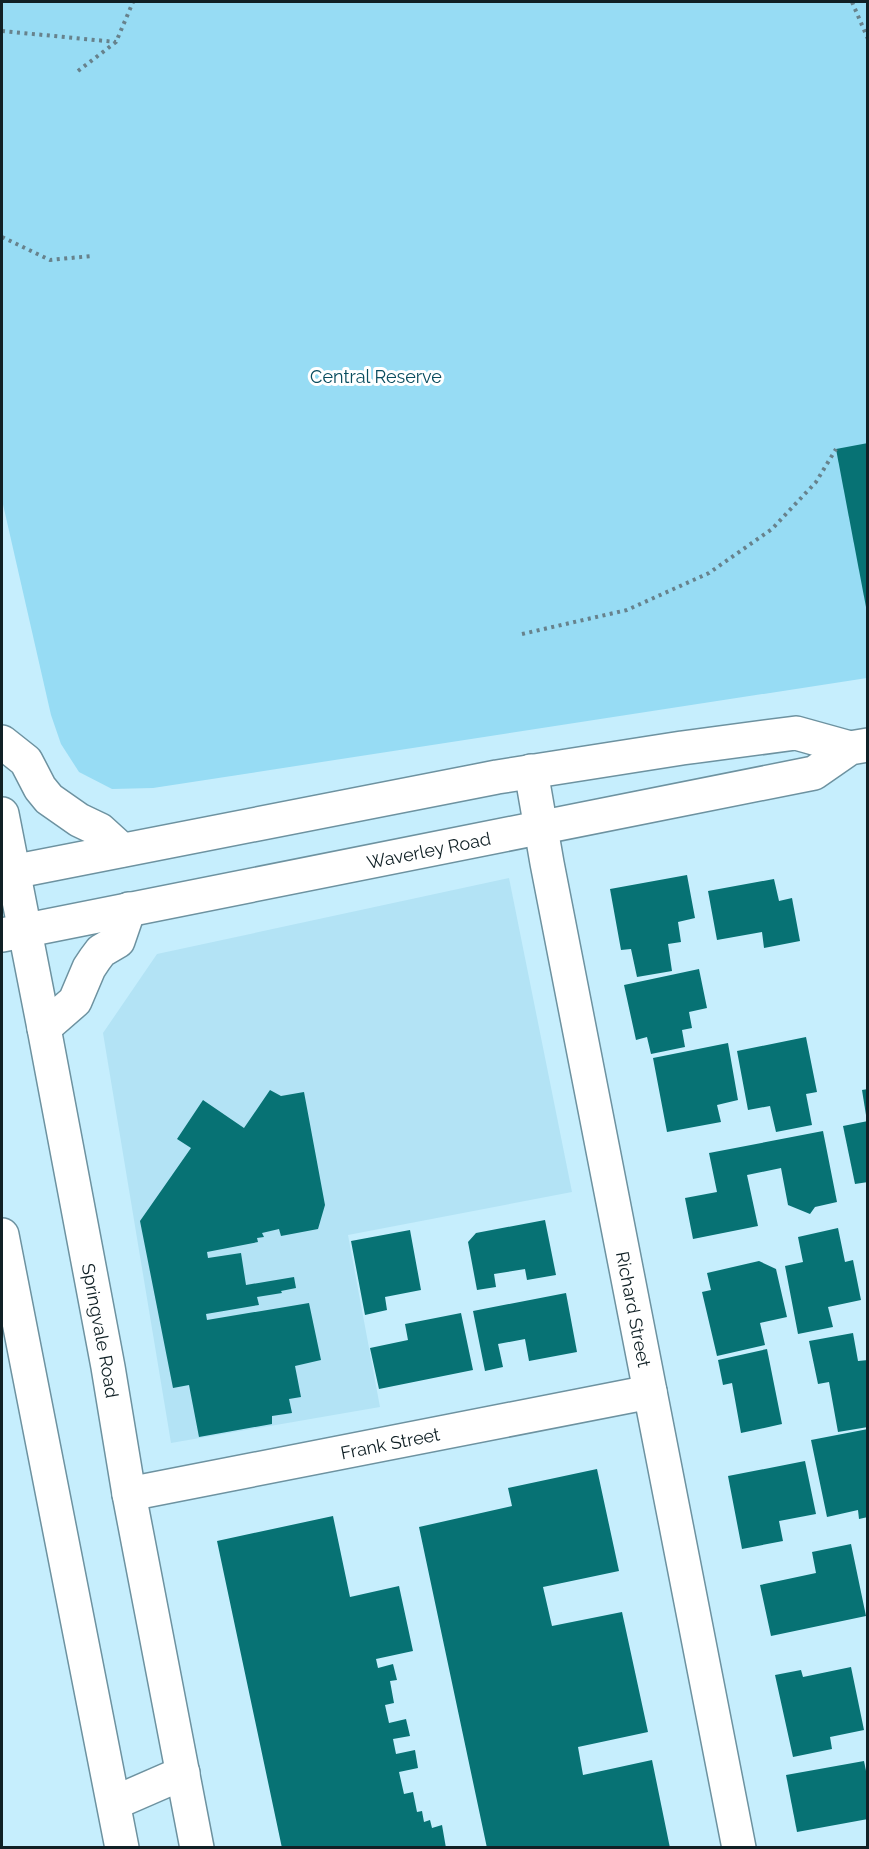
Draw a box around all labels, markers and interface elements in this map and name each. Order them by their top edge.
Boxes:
park label: Central Reserve [310,366,442,387]
street label: Waverley Road [365,827,492,873]
street label: Richard Street [612,1249,656,1369]
street label: Springvale Road [78,1262,123,1399]
street label: Frank Street [339,1423,441,1463]

